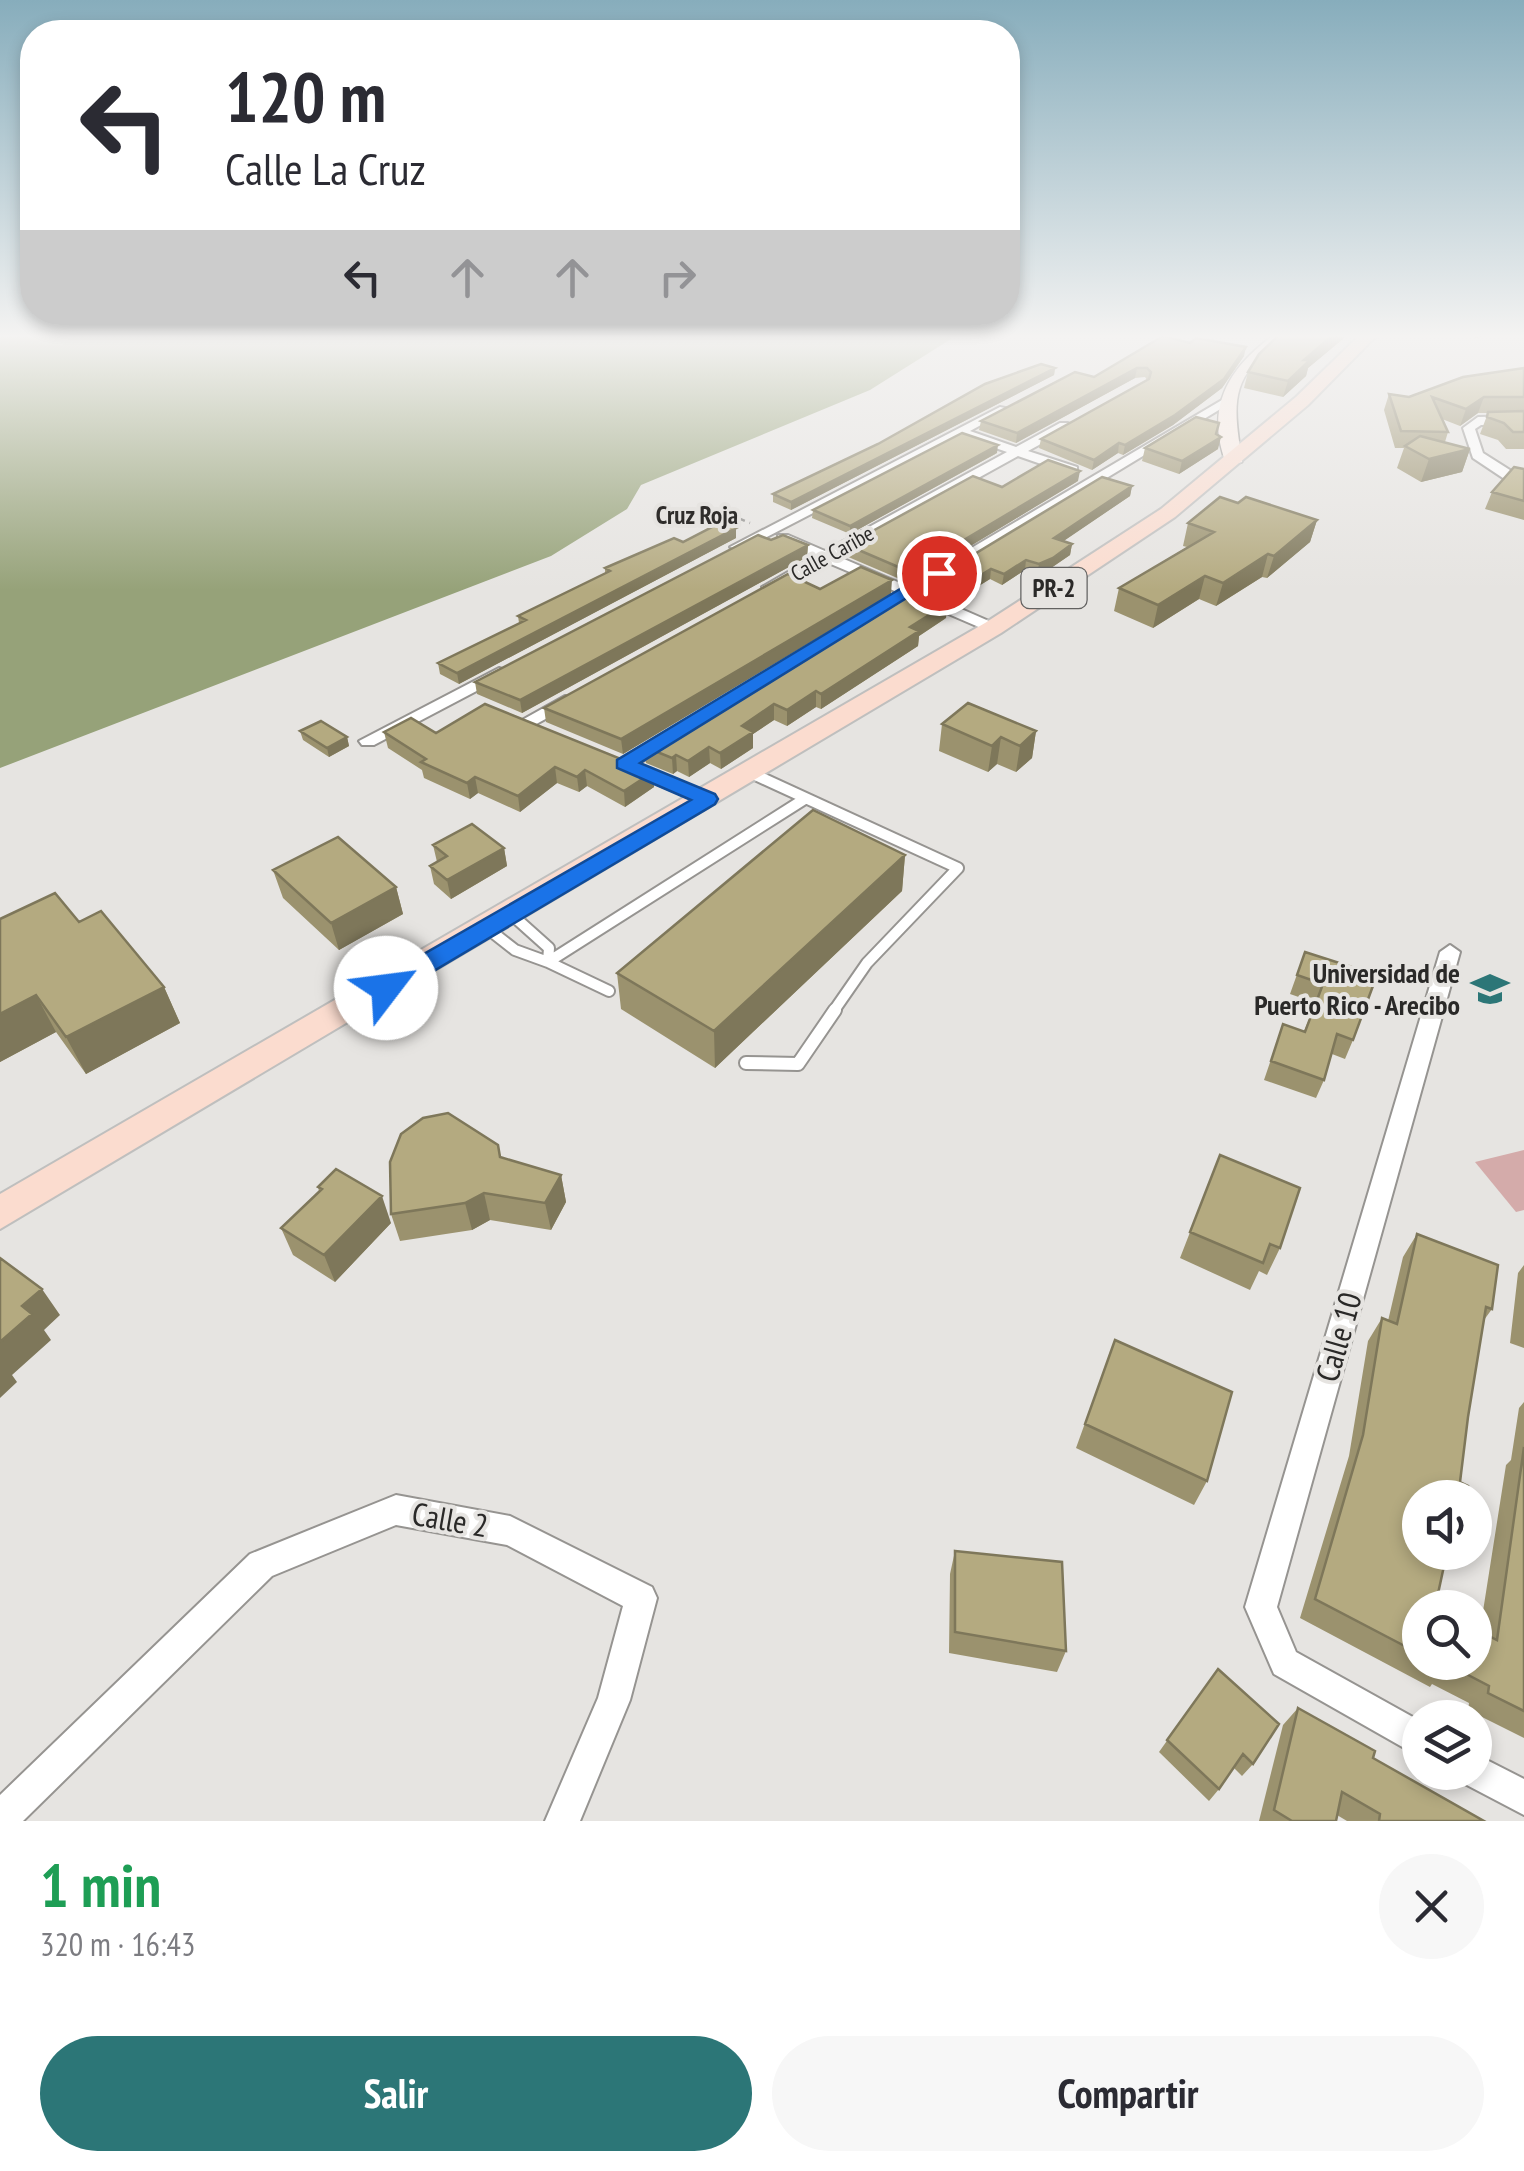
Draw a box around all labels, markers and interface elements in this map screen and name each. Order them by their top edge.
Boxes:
text: 120 m [225,51,386,141]
icon: left [60,60,190,190]
text: Calle La Cruz [225,139,426,197]
icon: left [335,250,390,305]
icon: ahead [440,250,495,305]
icon: ahead [545,250,600,305]
icon: right [650,250,705,305]
district label: Cruz Roja [656,499,738,531]
street label: Calle Caribe [786,519,878,587]
pin [897,531,982,616]
icon: arrive [912,546,967,601]
road number: PR-2 [1022,568,1086,608]
position arrow [334,936,438,1040]
place label: Universidad de Puerto Rico - Arecibo [1254,954,1460,1023]
school or university icon: Universidad de Puerto Rico - Arecibo [1469,968,1511,1010]
street label: Calle 10 [1305,1287,1371,1386]
map controls [1402,1480,1492,1790]
button: sound [1402,1480,1492,1570]
street label: Calle 2 [409,1492,491,1546]
button: search [1402,1590,1492,1680]
button: layers [1402,1700,1492,1790]
text: 1 min [40,1846,161,1924]
button: close [1379,1854,1484,1959]
text: 320 m · 16:43 [40,1923,195,1965]
button: Salir [40,2036,752,2151]
button: Compartir [772,2036,1484,2151]

